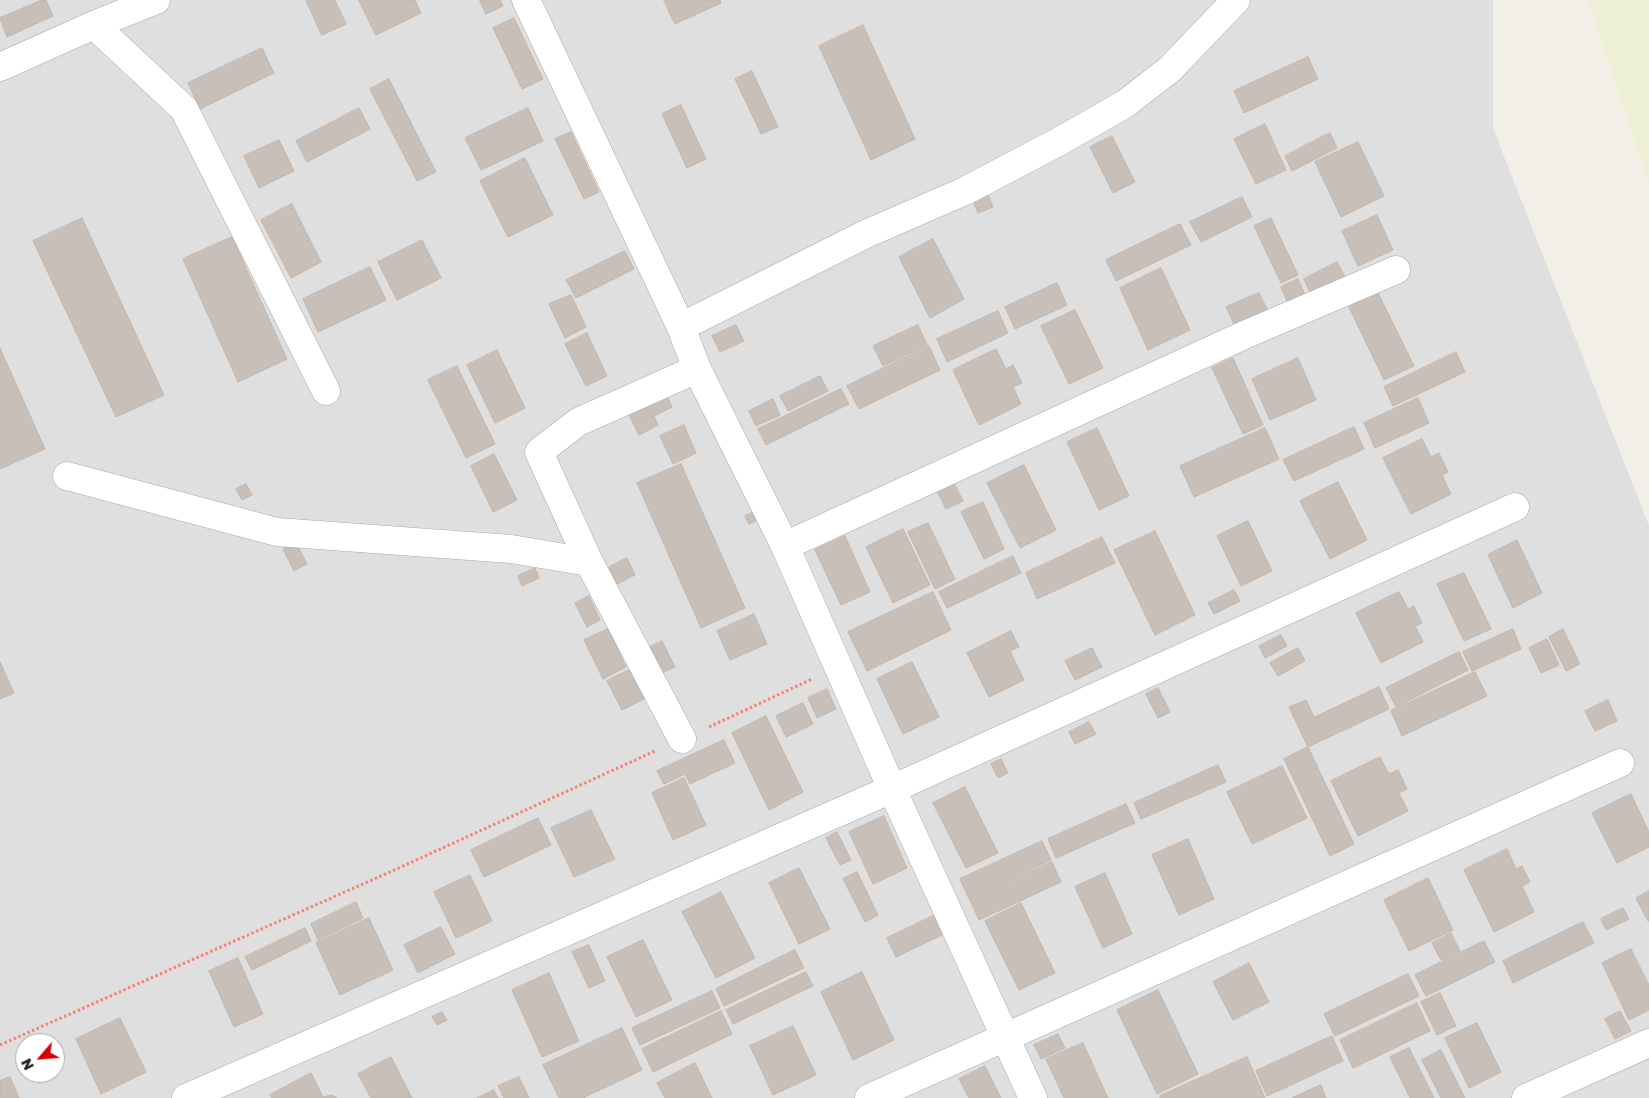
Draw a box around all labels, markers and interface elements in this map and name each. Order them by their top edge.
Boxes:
north arrow [15,1033,65,1083]
text: N [17,1056,37,1073]

